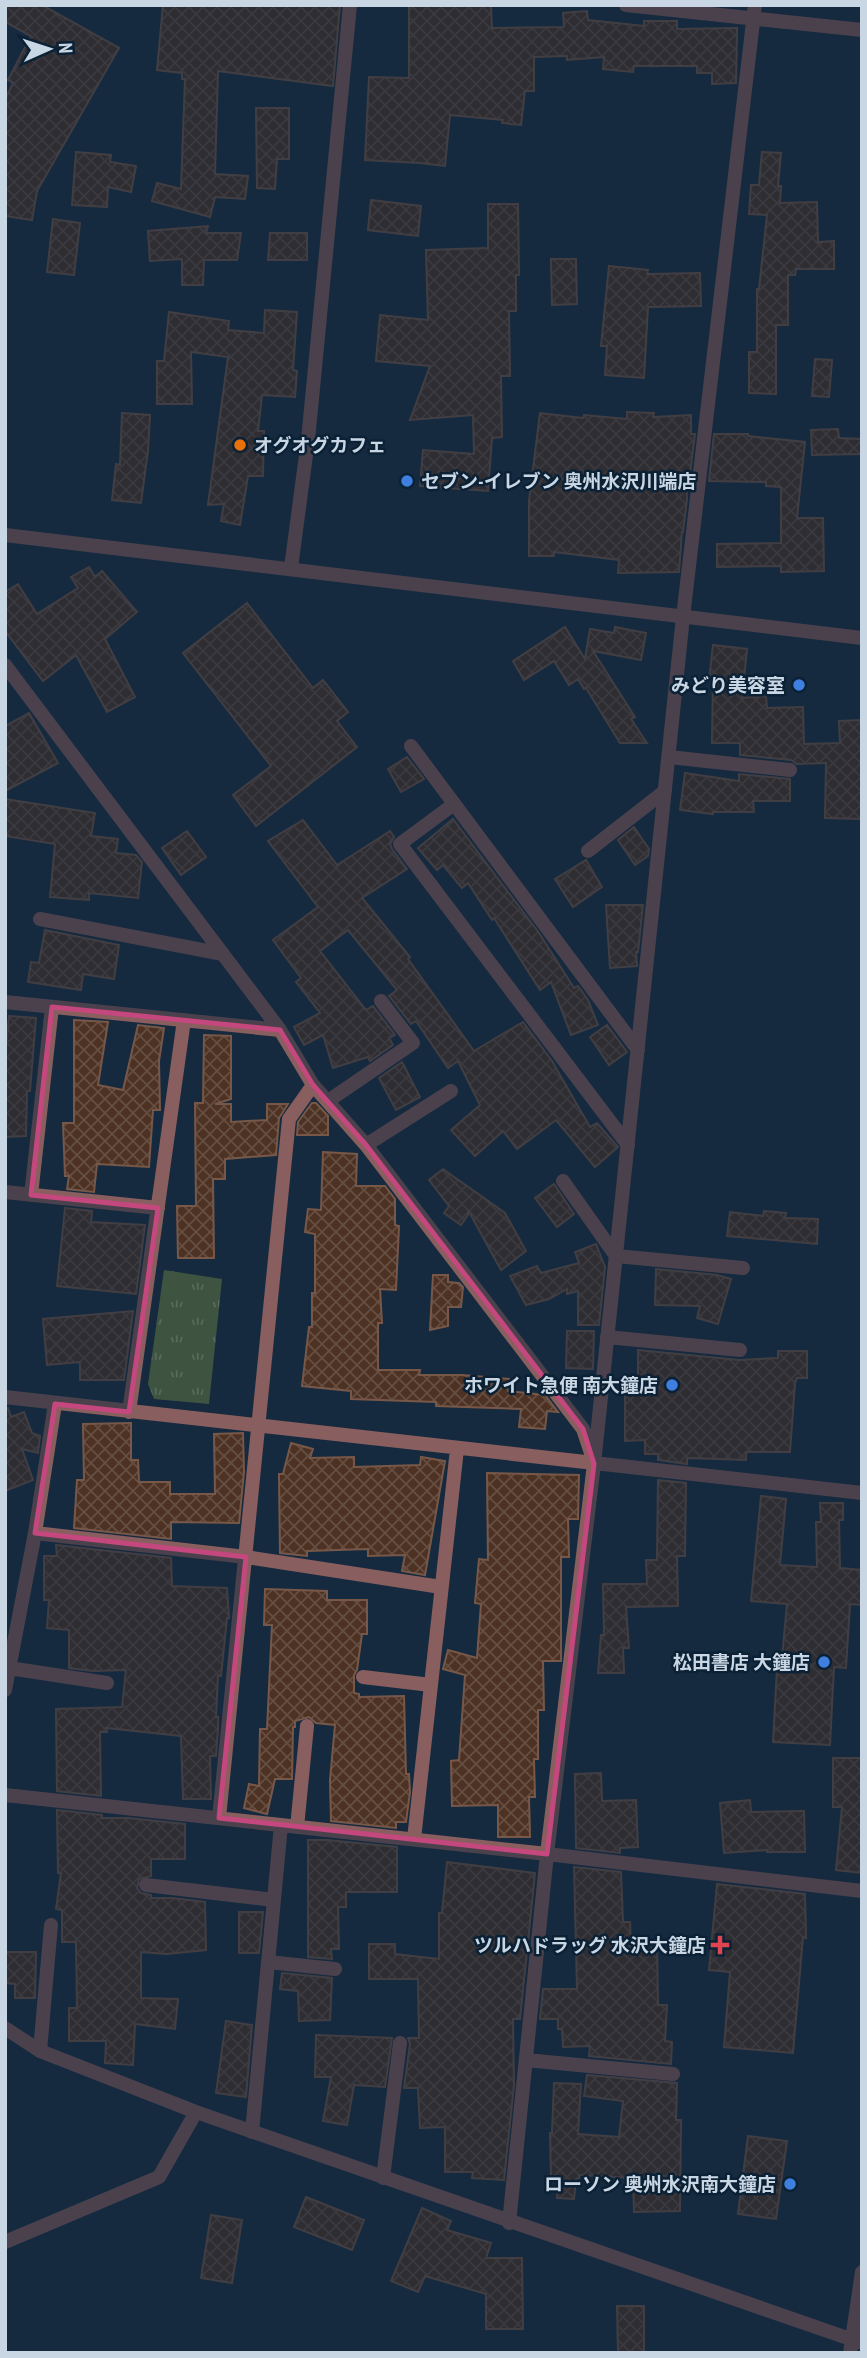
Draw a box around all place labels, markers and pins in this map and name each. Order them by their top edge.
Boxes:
place label: オグオグカフェ [254,433,386,457]
marker: オグオグカフェ [232,437,248,453]
place label: セブン-イレブン 奥州水沢川端店 [421,469,697,493]
marker: セブン-イレブン 奥州水沢川端店 [399,473,415,489]
place label: みどり美容室 [671,673,785,697]
marker: みどり美容室 [791,677,807,693]
place label: ホワイト急便 南大鐘店 [464,1373,658,1397]
marker: ホワイト急便 南大鐘店 [664,1377,680,1393]
place label: 松田書店 大鐘店 [673,1650,810,1674]
marker: 松田書店 大鐘店 [816,1654,832,1670]
place label: ツルハドラッグ 水沢大鐘店 [474,1933,706,1957]
marker: ツルハドラッグ 水沢大鐘店 [712,1937,728,1953]
place label: ローソン 奥州水沢南大鐘店 [544,2172,776,2196]
marker: ローソン 奥州水沢南大鐘店 [782,2176,798,2192]

